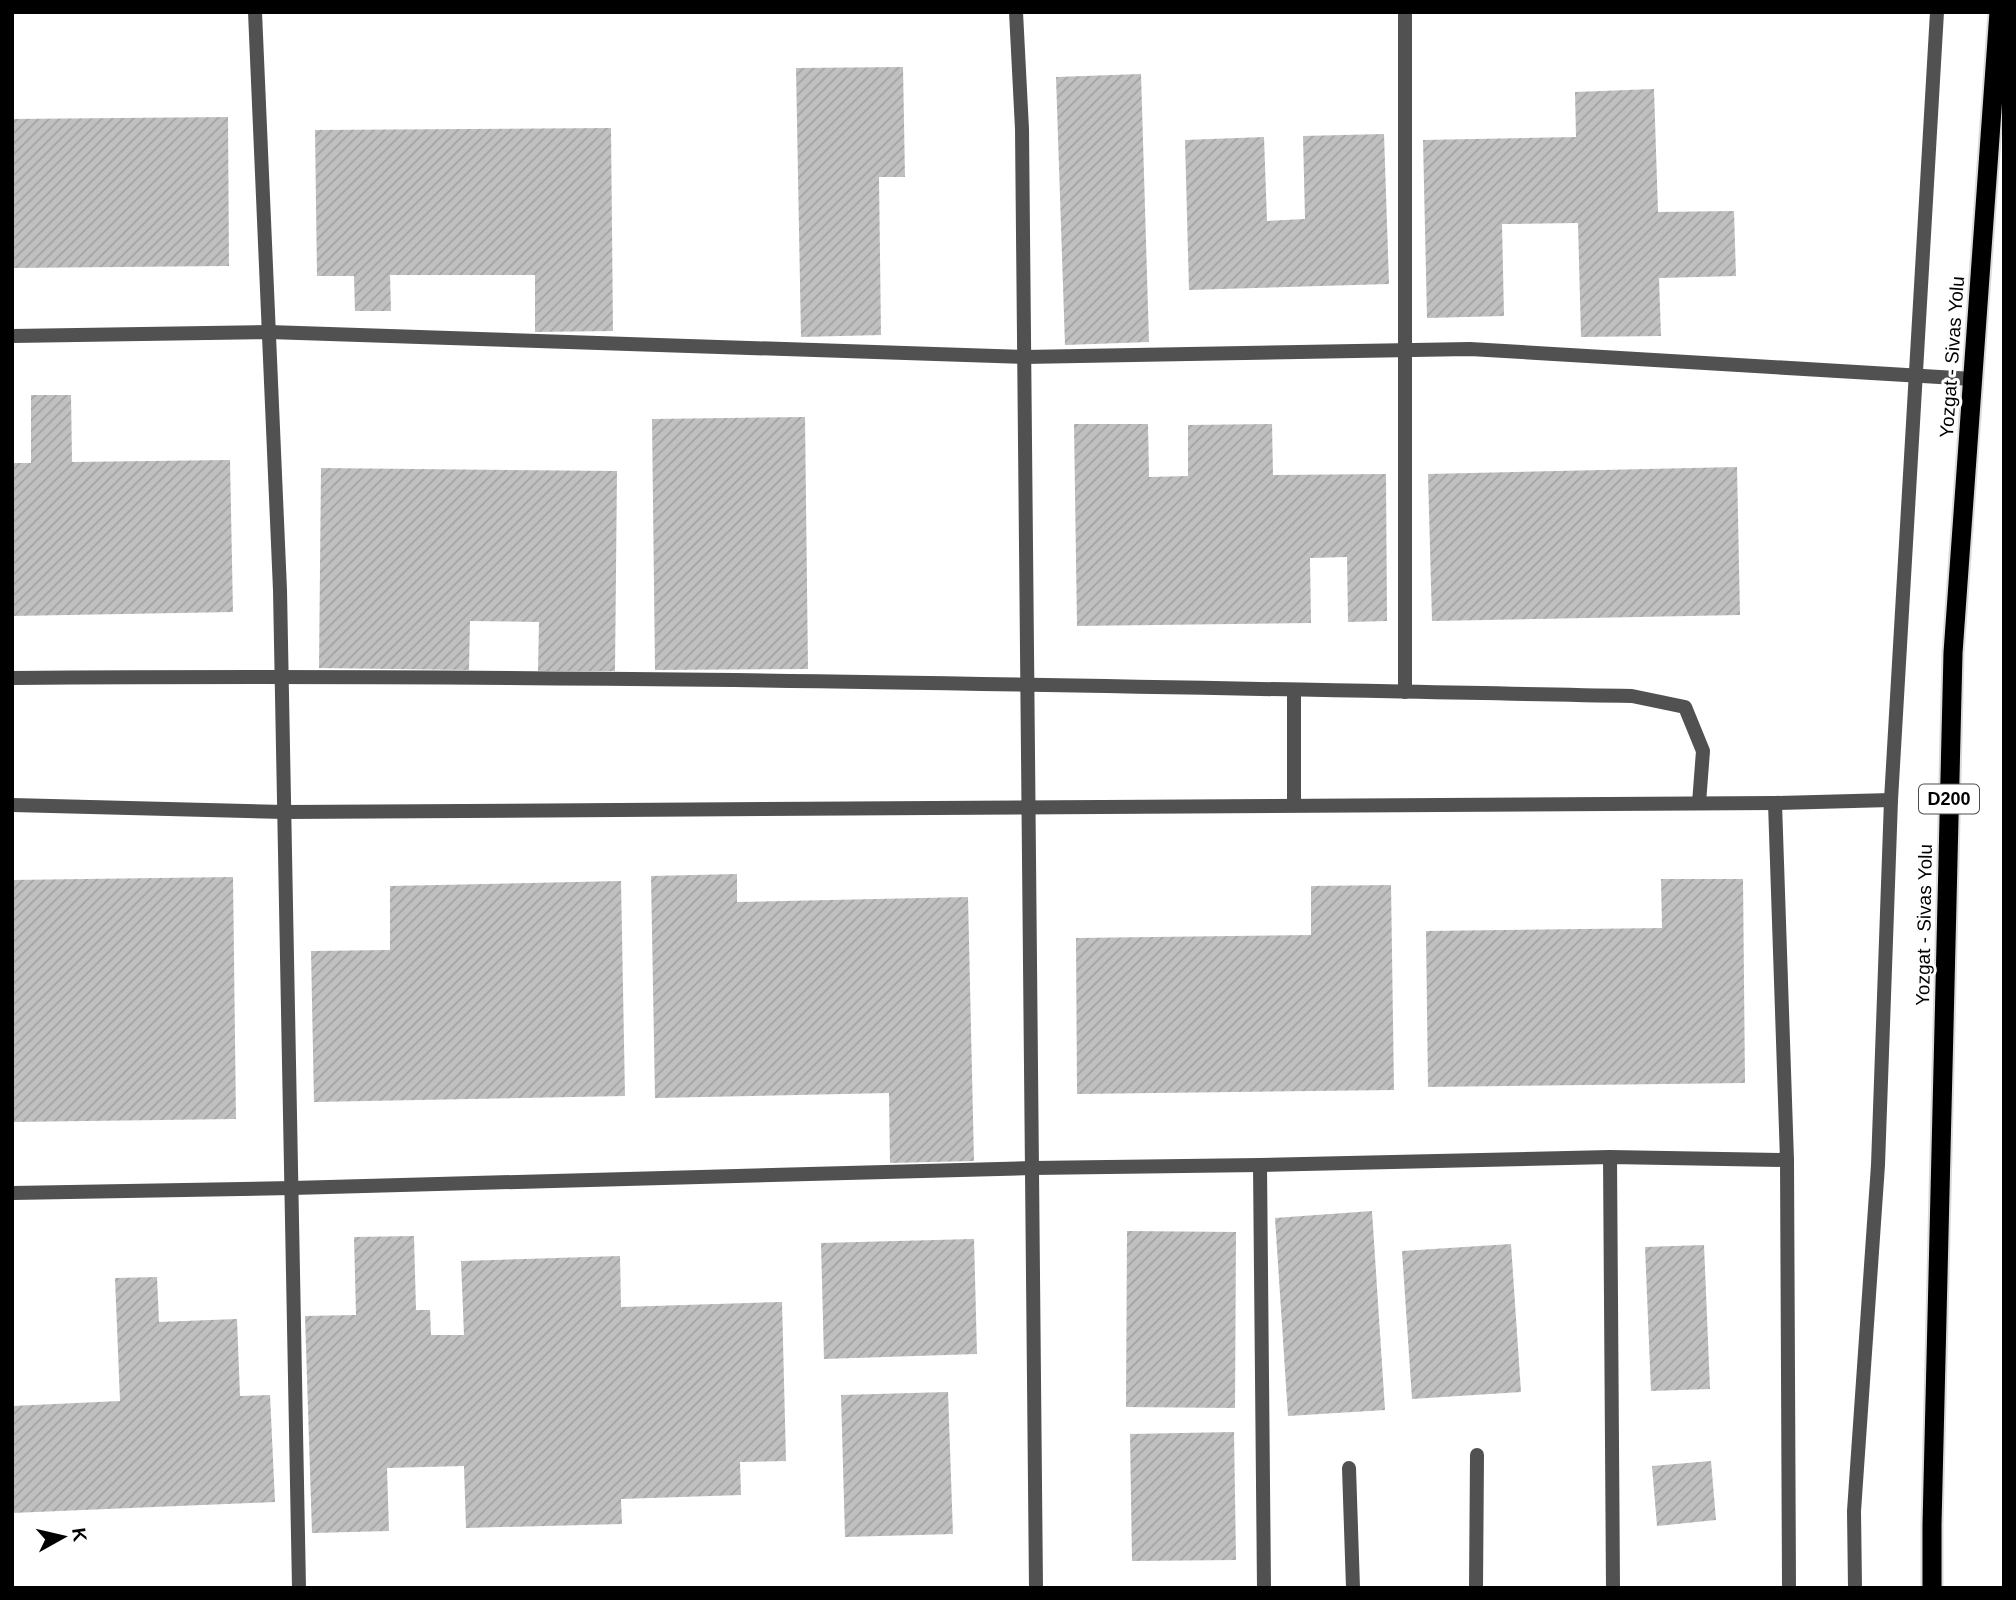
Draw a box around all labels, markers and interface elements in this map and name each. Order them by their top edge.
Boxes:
street label: Yozgat - Sivas Yolu [1936,275,1968,439]
road number: D200 [1919,784,1979,814]
street label: Yozgat - Sivas Yolu [1912,844,1936,1006]
north arrow [28,1502,98,1572]
text: K [68,1526,91,1543]

